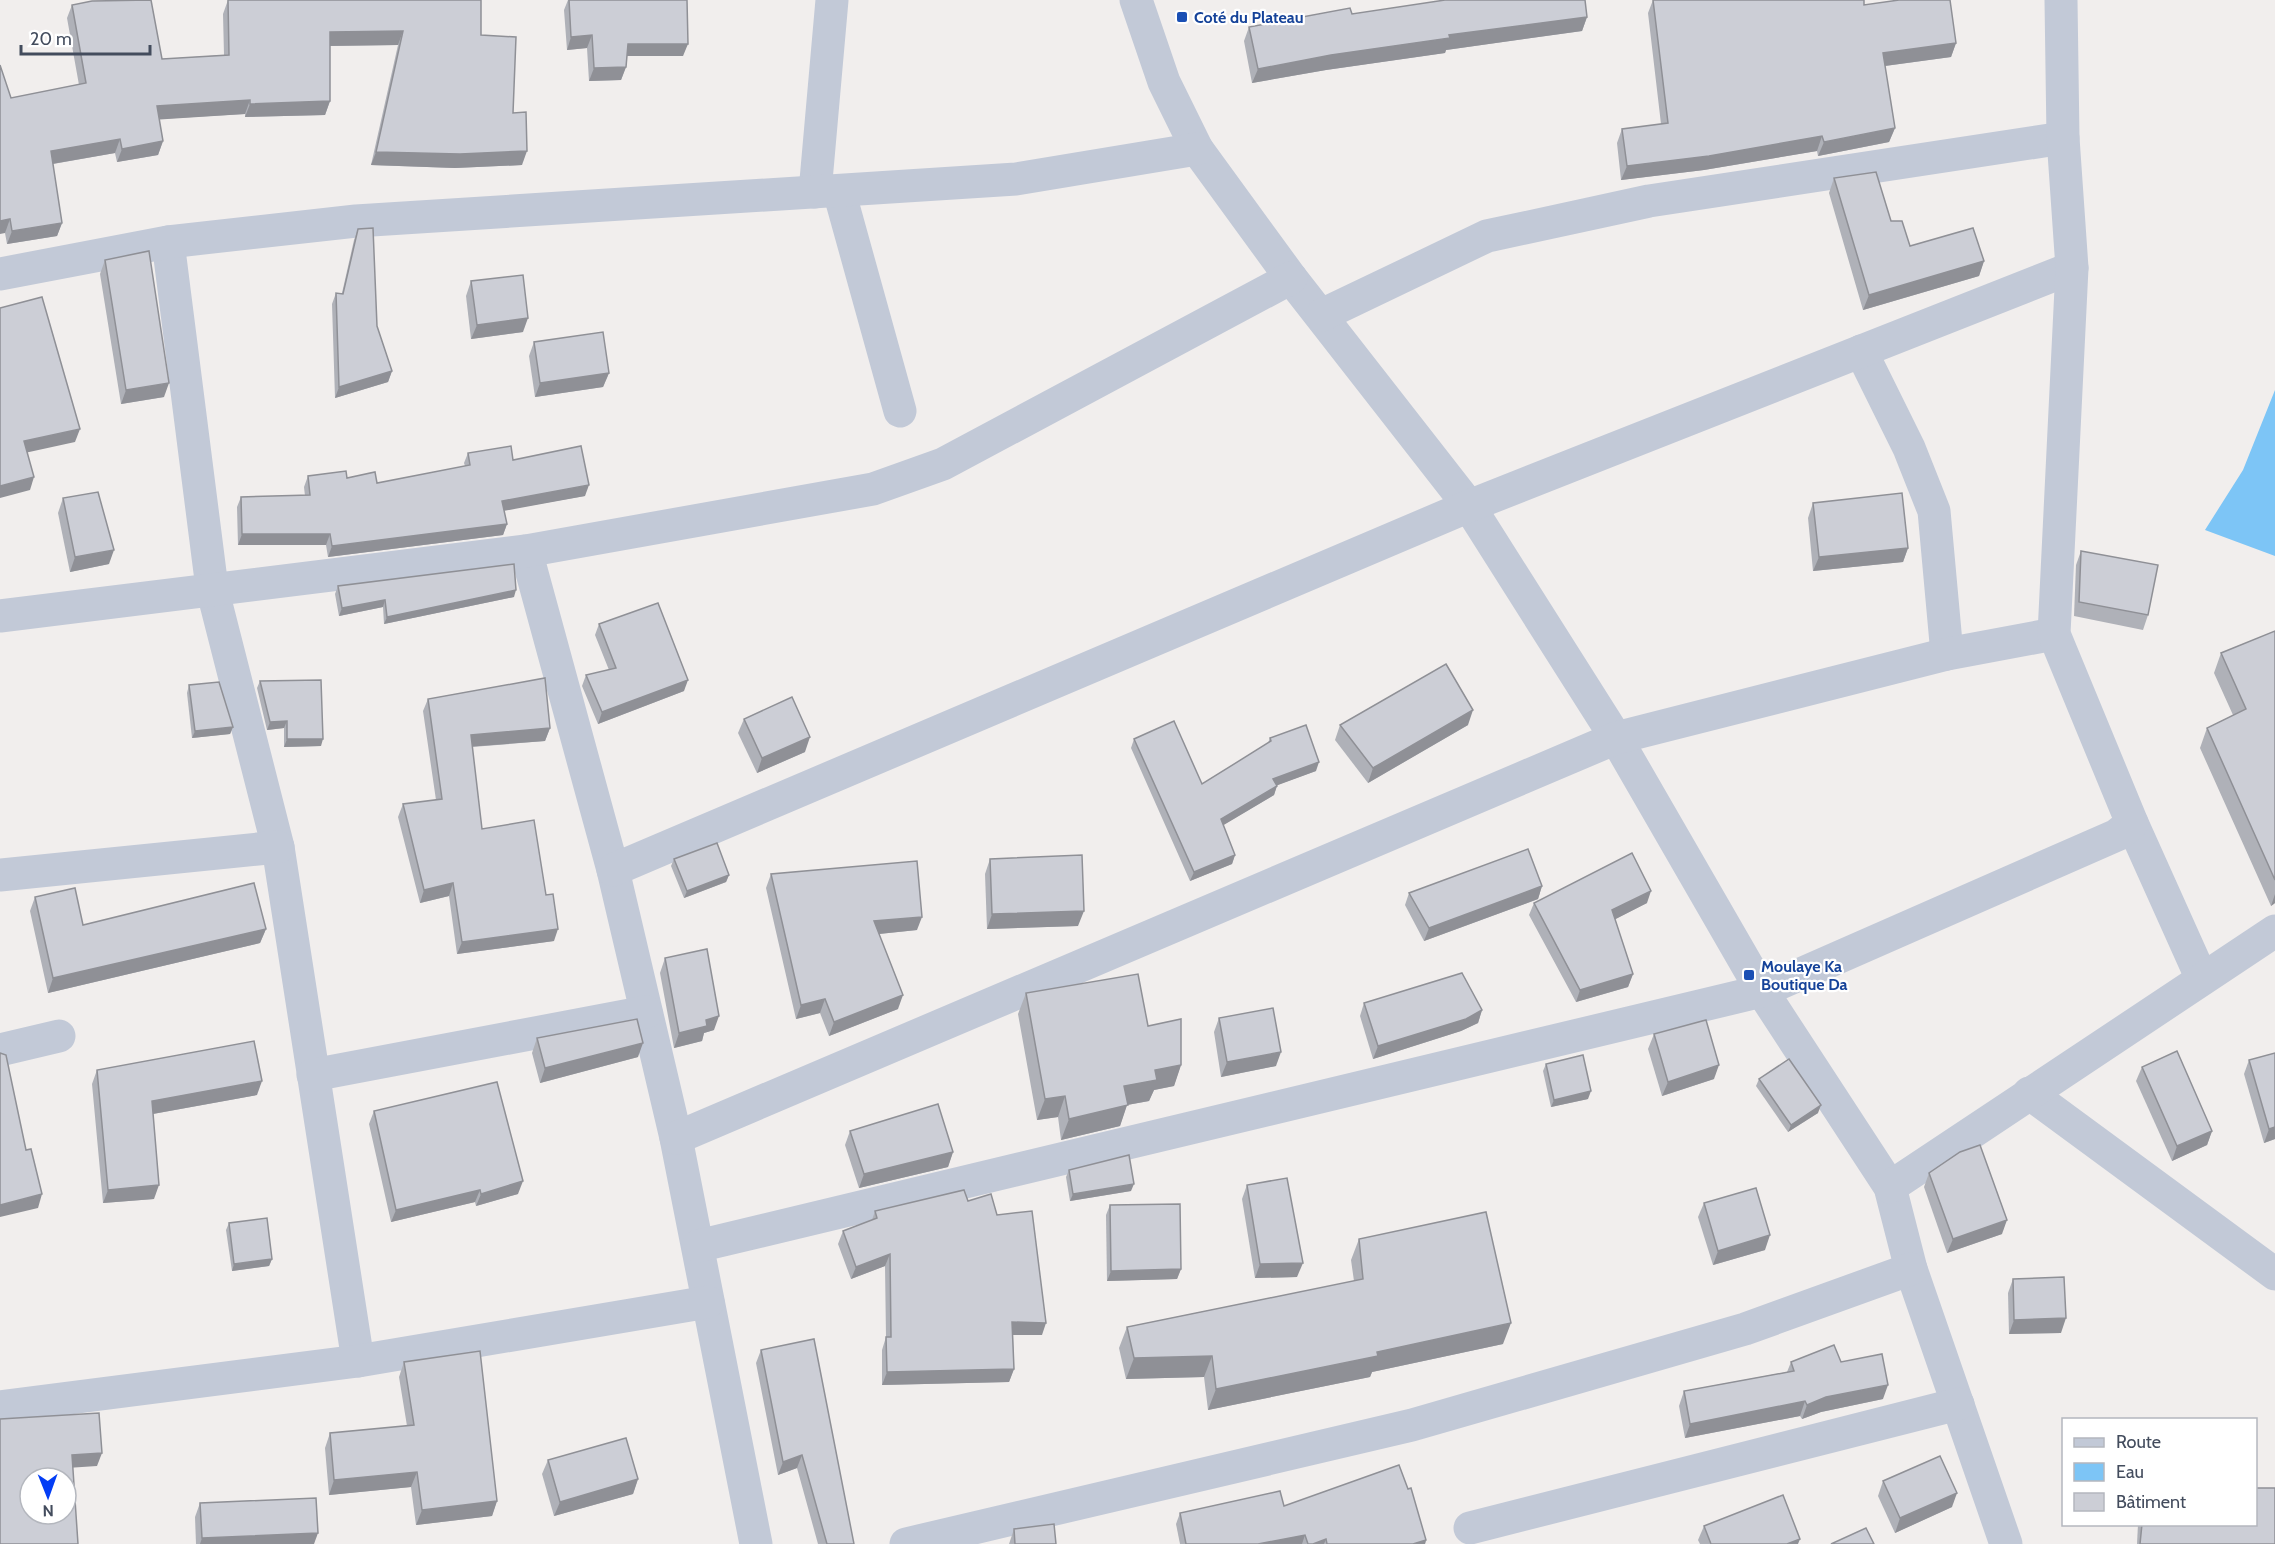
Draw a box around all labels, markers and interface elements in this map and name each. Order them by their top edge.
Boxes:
place label: Coté du Plateau [1194,8,1304,27]
marker: Coté du Plateau [1175,10,1189,24]
scale bar [21,18,150,56]
text: 20 m [30,28,72,50]
place label: Moulaye Ka Boutique Da [1761,957,1848,994]
marker: Moulaye Ka Boutique Da [1742,968,1756,982]
legend [2062,1418,2257,1526]
text: Route [2116,1431,2161,1453]
text: Eau [2116,1461,2144,1483]
north arrow [18,1466,78,1526]
text: Bâtiment [2116,1491,2186,1513]
text: N [42,1501,54,1520]

